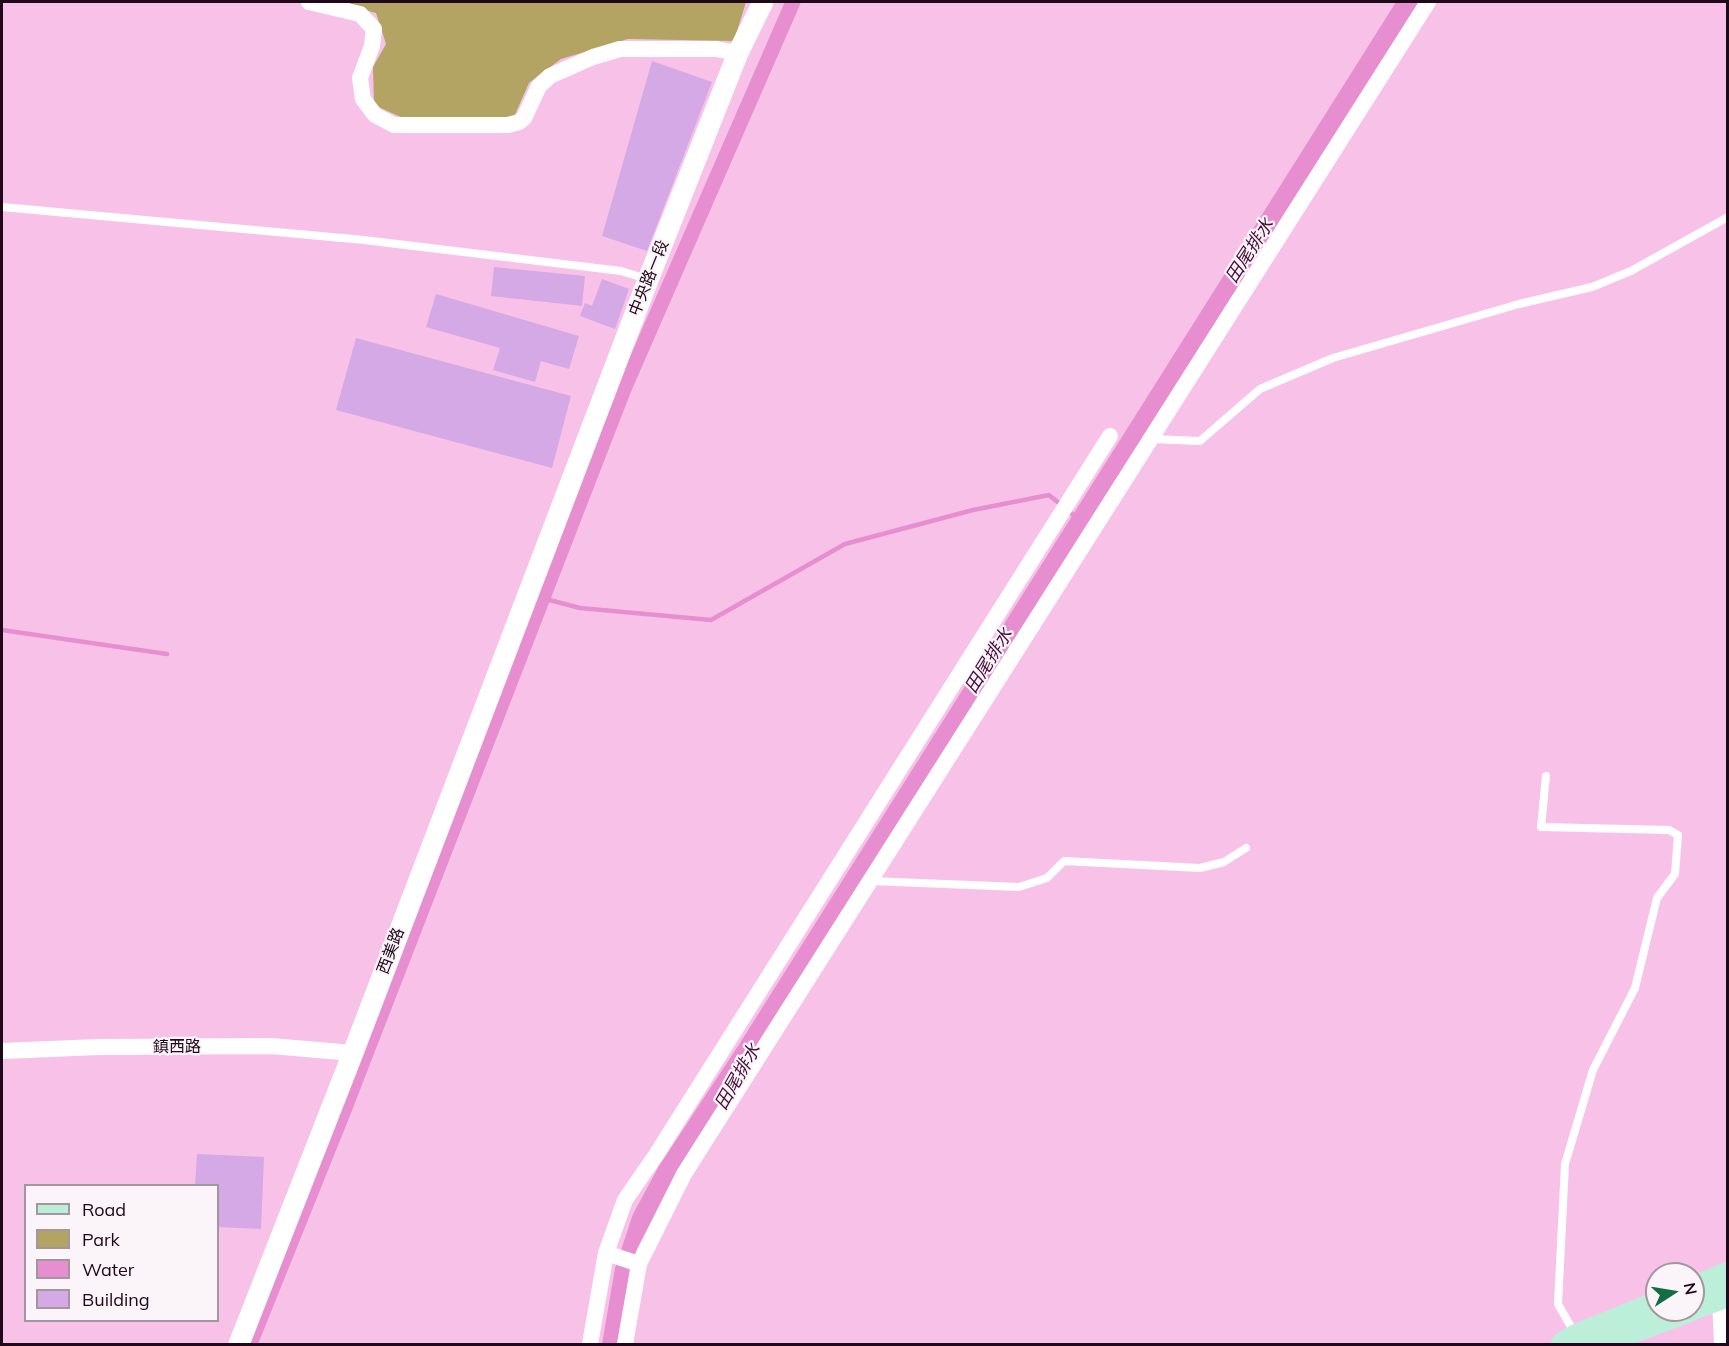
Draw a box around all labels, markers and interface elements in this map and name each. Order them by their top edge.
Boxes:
water label: 田尾排水 [1221,215,1279,287]
street label: 中央路一段 [625,237,673,319]
water label: 田尾排水 [961,625,1017,697]
street label: 西美路 [373,925,409,977]
street label: 鎮西路 [153,1037,201,1057]
water label: 田尾排水 [711,1040,765,1114]
legend [24,1184,219,1322]
text: Road [82,1198,126,1221]
text: Park [82,1228,120,1251]
text: Water [82,1258,134,1281]
north arrow [1645,1262,1705,1322]
text: N [1680,1281,1702,1297]
text: Building [82,1288,150,1311]

